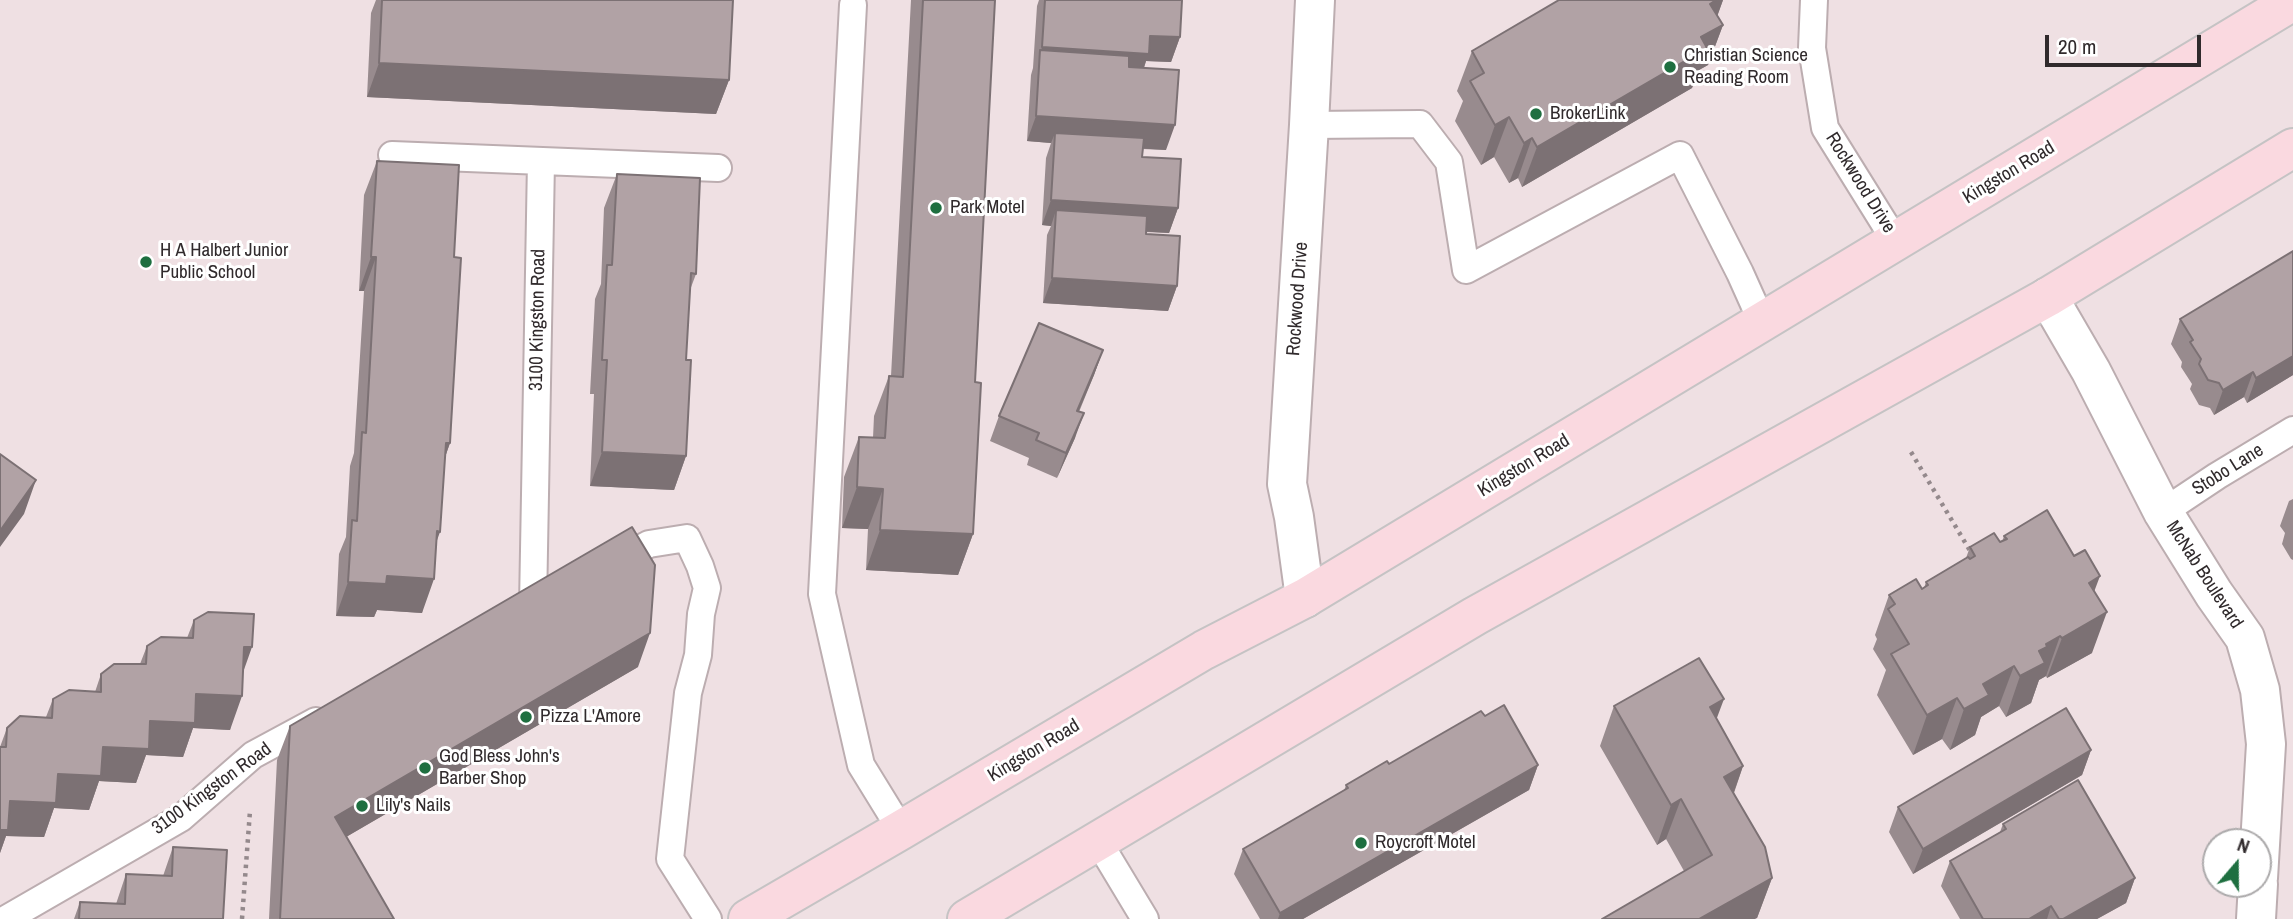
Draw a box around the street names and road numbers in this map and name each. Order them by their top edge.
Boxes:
street label: Rockwood Drive [1820,128,1900,238]
street label: Kingston Road [1959,137,2059,209]
street label: Rockwood Drive [1283,241,1313,357]
street label: 3100 Kingston Road [525,249,551,391]
street label: Kingston Road [1474,430,1574,502]
street label: Stobo Lane [2188,439,2268,501]
street label: McNab Boulevard [2161,517,2247,633]
street label: Kingston Road [984,715,1084,787]
street label: 3100 Kingston Road [148,738,276,840]

